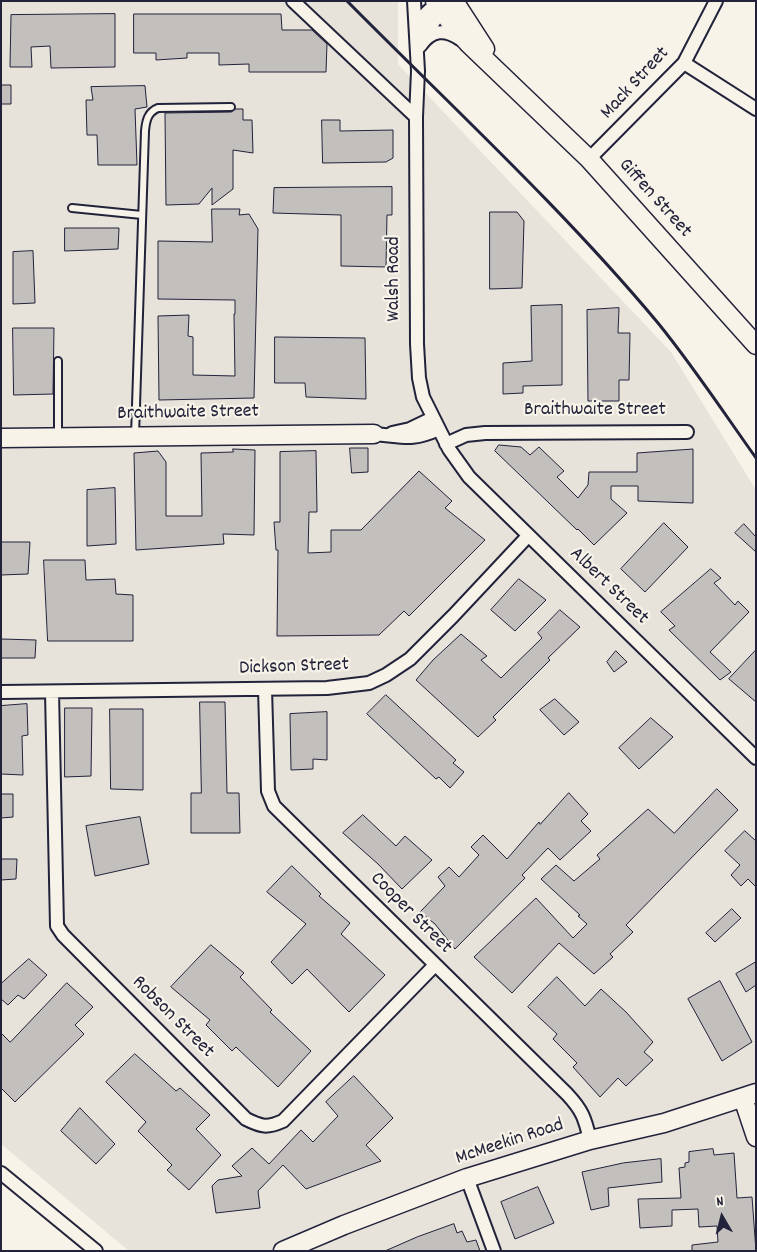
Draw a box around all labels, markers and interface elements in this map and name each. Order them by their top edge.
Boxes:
street label: Mack Street [596,43,676,125]
street label: Giffen Street [612,154,696,244]
street label: Walsh Road [383,236,407,322]
street label: Braithwaite Street [524,399,666,423]
street label: Braithwaite Street [117,401,259,427]
street label: Albert Street [563,543,653,631]
street label: Dickson Street [239,654,349,682]
street label: Cooper Street [364,868,456,960]
street label: Robson Street [126,972,218,1064]
street label: McMeekin Road [453,1114,567,1172]
north arrow [697,1192,747,1242]
text: N [715,1192,725,1213]

